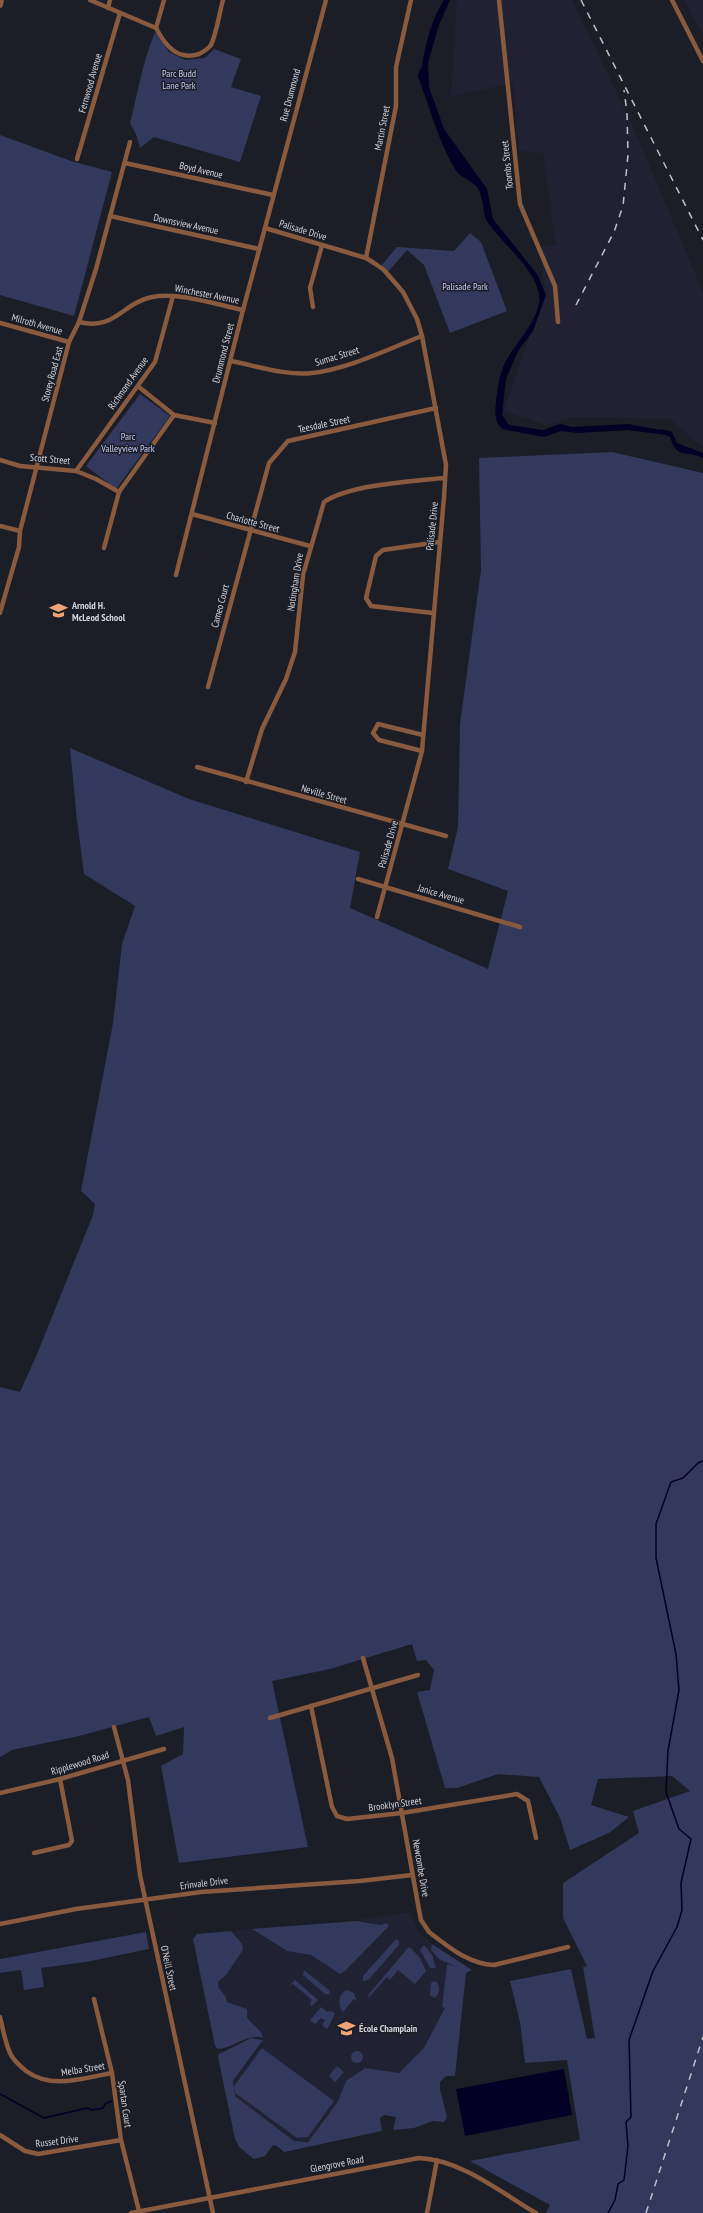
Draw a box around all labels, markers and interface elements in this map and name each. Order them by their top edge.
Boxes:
street label: Fernwood Avenue [75,52,105,114]
park label: Parc Budd Lane Park [162,67,196,92]
street label: Rue Drummond [277,67,303,123]
street label: Martin Street [371,104,393,152]
street label: Toombs Street [498,140,516,190]
street label: Boyd Avenue [178,159,224,181]
street label: Downsview Avenue [152,211,220,237]
street label: Palisade Drive [278,217,328,243]
park label: Palisade Park [442,280,488,293]
street label: Winchester Avenue [174,281,240,307]
street label: Milroth Avenue [10,311,64,337]
street label: Drummond Street [209,321,237,384]
street label: Sumac Street [313,343,361,369]
street label: Storey Road East [38,344,66,403]
street label: Richmond Avenue [105,354,151,412]
street label: Teesdale Street [297,412,351,436]
park label: Parc Valleyview Park [100,430,155,455]
street label: Scott Street [29,451,71,467]
street label: Palisade Drive [423,501,441,551]
street label: Charlotte Street [225,509,281,535]
street label: Notingham Drive [284,552,306,612]
street label: Cameo Court [208,583,232,629]
place label: Arnold H. McLeod School [71,599,126,624]
school or university icon: Arnold H. McLeod School [49,601,69,621]
street label: Neville Street [300,781,349,807]
street label: Palisade Drive [375,819,401,869]
street label: Janice Avenue [415,881,466,907]
street label: Ripplewood Road [49,1748,111,1778]
street label: Brooklyn Street [368,1794,423,1814]
street label: Newcombe Drive [410,1838,432,1898]
street label: Erinvale Drive [179,1874,229,1892]
street label: O'Neill Street [158,1944,180,1992]
school or university icon: École Champlain [336,2018,356,2038]
place label: École Champlain [359,2022,418,2035]
street label: Melba Street [60,2059,106,2079]
street label: Spartan Court [115,2080,135,2129]
street label: Russet Drive [35,2132,79,2150]
street label: Glengrove Road [309,2152,365,2176]

